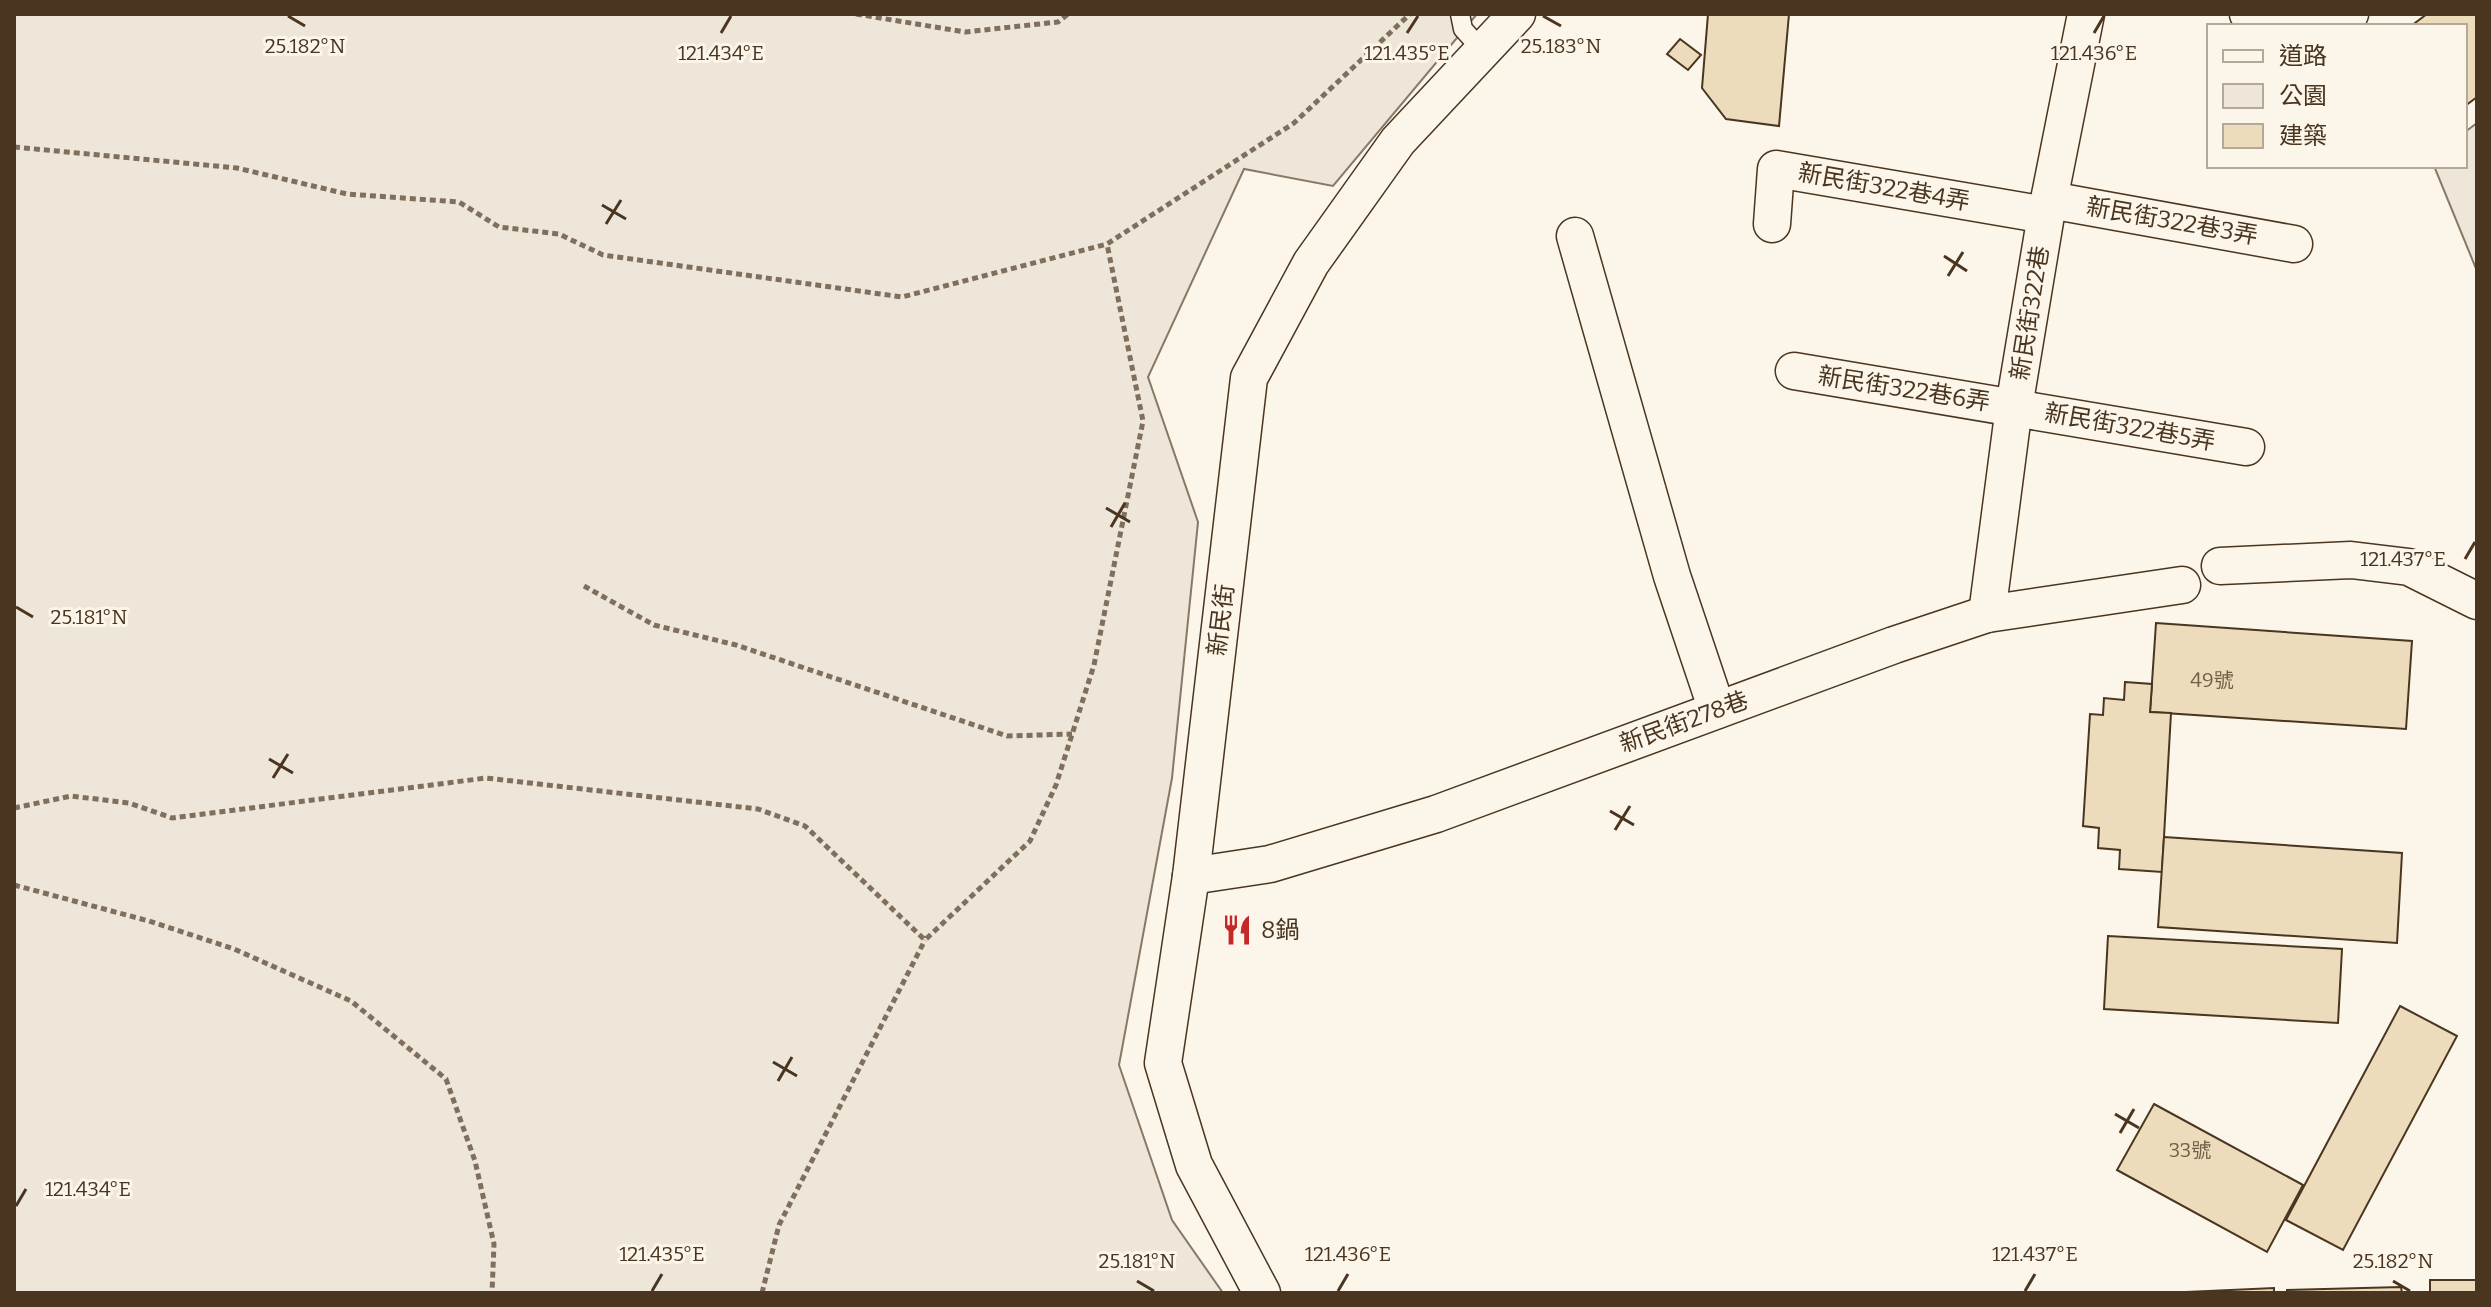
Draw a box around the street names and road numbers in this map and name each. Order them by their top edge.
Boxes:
street label: 新民街322巷4弄 [1796,158,1972,216]
street label: 新民街322巷3弄 [2084,192,2260,250]
street label: 新民街322巷 [2006,244,2054,382]
street label: 新民街322巷6弄 [1816,362,1992,416]
street label: 新民街322巷5弄 [2043,398,2217,456]
street label: 新民街 [1203,583,1239,657]
street label: 新民街278巷 [1616,686,1752,758]

